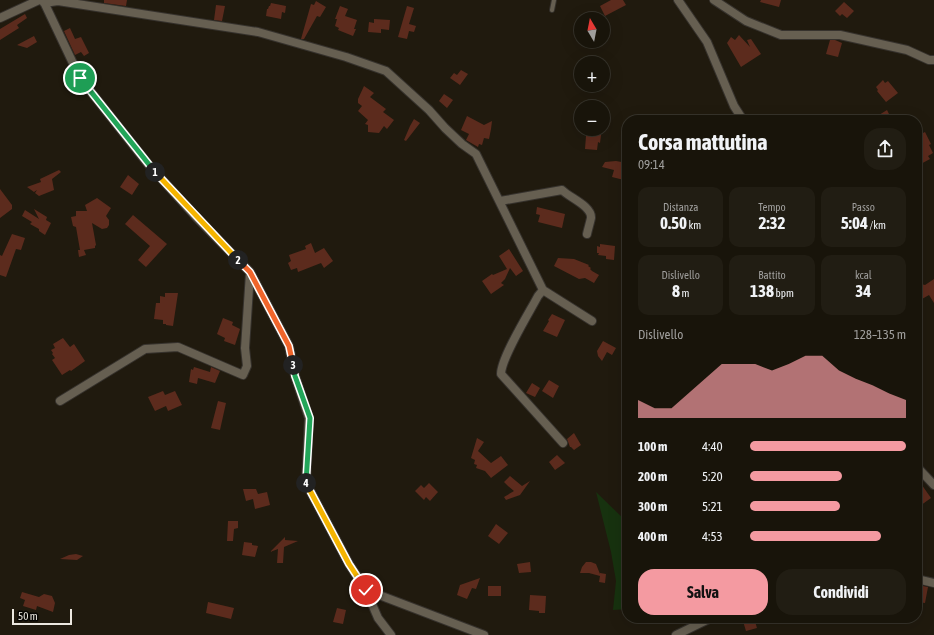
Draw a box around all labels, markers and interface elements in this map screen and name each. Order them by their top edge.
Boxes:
north arrow [574,12,610,48]
map controls [574,12,610,136]
button: + [574,56,610,92]
pin [63,61,97,95]
icon: arrive [69,67,91,89]
button: − [574,100,610,136]
button: share [864,128,906,170]
text: Corsa mattutina [638,129,767,155]
text: 09:14 [638,157,665,172]
pin: 1 [145,162,165,182]
text: 1 [152,166,158,178]
text: Distanza [663,201,698,213]
text: Tempo [758,201,786,213]
text: Passo [852,201,875,213]
text: 0.50 [660,213,687,233]
text: 2:32 [758,213,785,233]
text: 5:04 [841,213,868,233]
text: km [687,219,701,231]
text: /km [868,219,886,231]
pin: 2 [228,250,248,270]
text: 2 [235,254,241,266]
text: Dislivello [662,269,700,281]
text: Battito [758,269,786,281]
text: kcal [855,269,872,281]
text: 8 [672,281,680,301]
text: 138 [750,281,774,301]
text: 34 [855,281,871,301]
text: m [680,287,689,299]
text: bpm [774,287,794,299]
text: Dislivello [638,327,683,342]
text: 128–135 m [854,327,906,342]
pin: 3 [283,355,303,375]
text: 3 [290,359,296,371]
text: 100 m [638,439,667,454]
text: 4:40 [702,439,723,454]
text: 200 m [638,469,667,484]
text: 5:20 [702,469,723,484]
pin: 4 [296,473,316,493]
text: 4 [303,477,309,489]
text: 300 m [638,499,667,514]
text: 5:21 [702,499,723,514]
text: 400 m [638,529,667,544]
text: 4:53 [702,529,723,544]
button: Salva [638,569,768,615]
button: Condividi [776,569,906,615]
pin [349,573,383,607]
icon: check [355,579,377,601]
scale bar [12,607,72,626]
text: 50 m [18,610,38,622]

